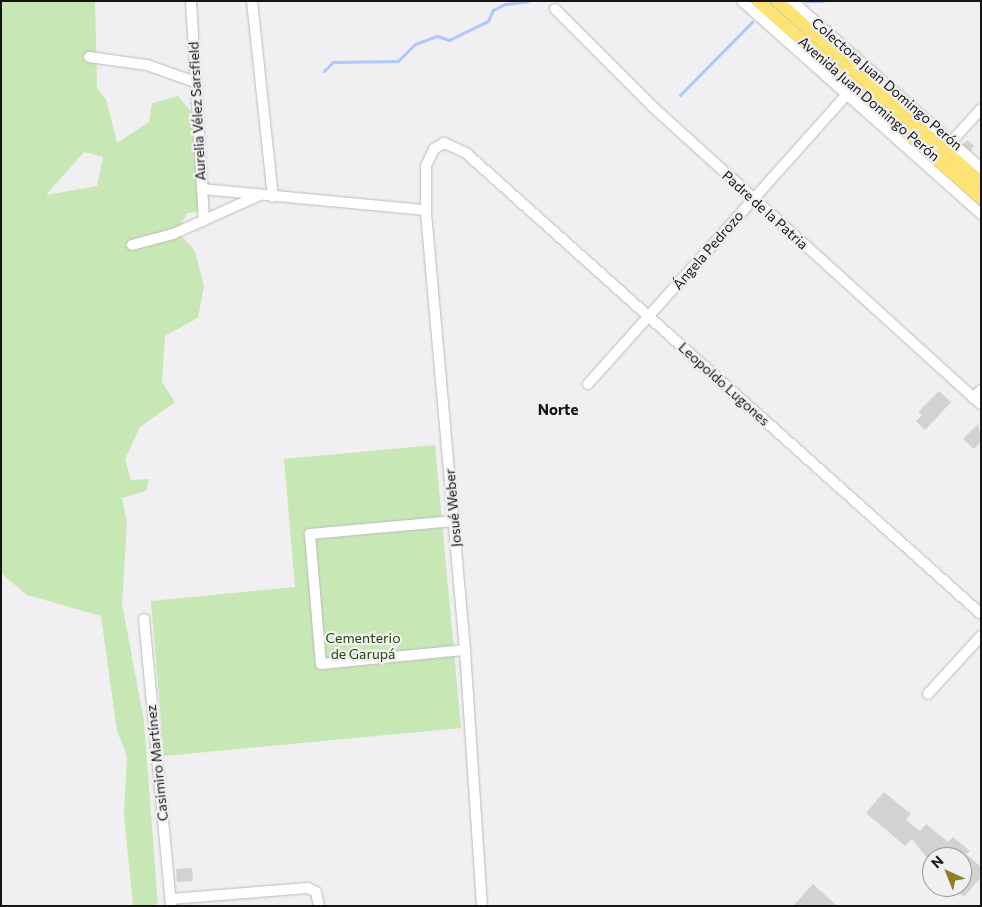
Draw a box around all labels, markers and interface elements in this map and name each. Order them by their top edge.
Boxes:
street label: Colectora Juan Domingo Perón [808,14,966,154]
street label: Avenida Juan Domingo Perón [795,33,943,165]
street label: Aurelia Vélez Sarsfield [185,41,209,181]
street label: Padre de la Patria [719,167,811,253]
street label: Ángela Pedrozo [669,207,747,293]
street label: Leopoldo Lugones [675,339,773,429]
district label: Norte [538,401,578,419]
street label: Josué Weber [441,468,465,548]
park label: Cementerio de Garupá [325,630,401,662]
street label: Casimiro Martínez [143,704,171,822]
north arrow [922,847,972,897]
text: N [927,852,947,871]

